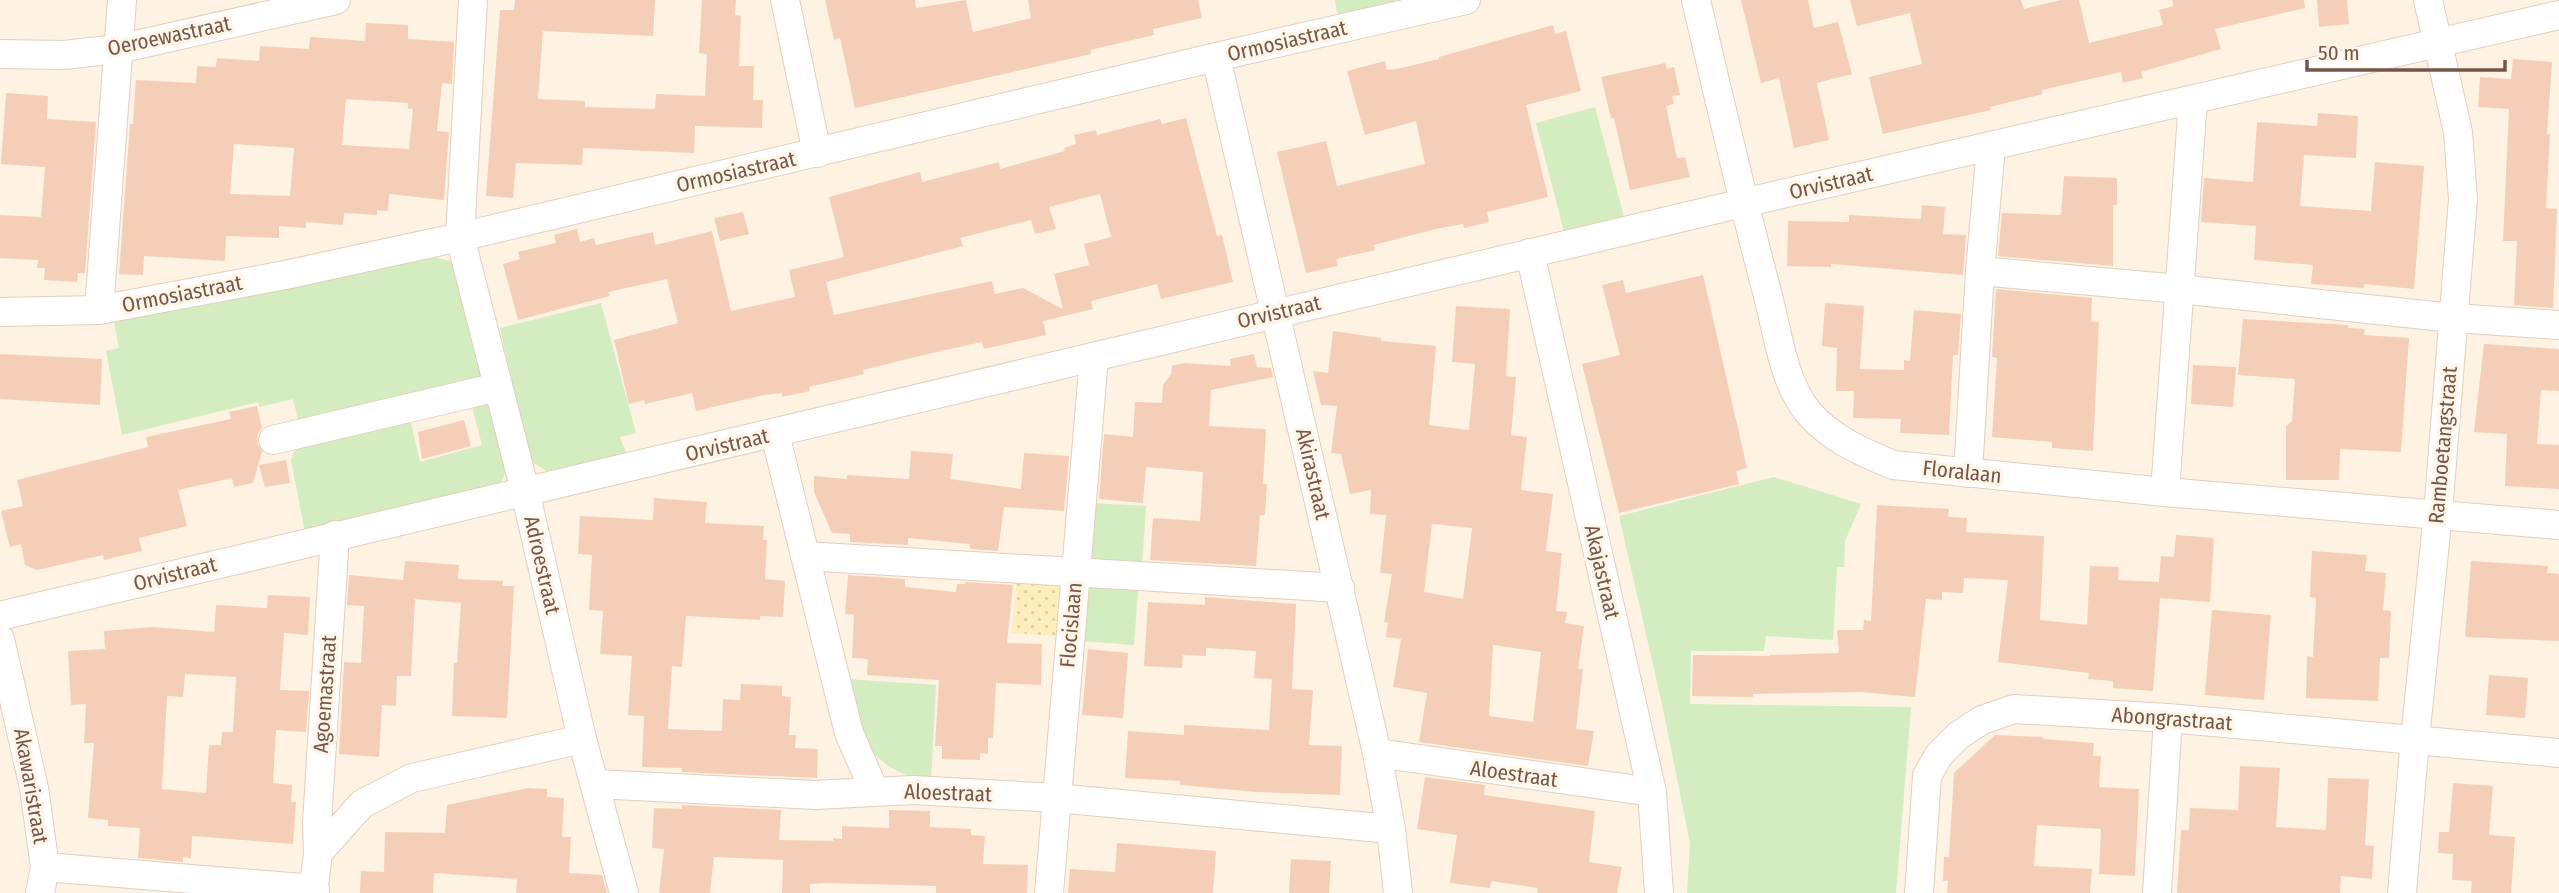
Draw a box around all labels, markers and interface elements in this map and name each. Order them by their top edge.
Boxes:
street label: Oeroewastraat [105,10,233,62]
street label: Ormosiastraat [1225,15,1349,67]
scale bar [2307,28,2505,72]
text: 50 m [2318,40,2360,66]
street label: Ormosiastraat [674,146,798,198]
street label: Orvistraat [1787,161,1875,205]
street label: Ormosiastraat [120,270,244,318]
street label: Orvistraat [1235,290,1323,334]
street label: Ramboetangstraat [2423,365,2463,525]
street label: Orvistraat [683,423,771,467]
street label: Akirastraat [1290,426,1336,522]
street label: Floralaan [1921,455,2003,489]
street label: Adroestraat [518,513,566,617]
street label: Akajastraat [1579,522,1625,622]
street label: Orvistraat [131,551,220,597]
street label: Flocislaan [1054,581,1088,669]
street label: Agoemastraat [308,634,342,754]
street label: Abongrastraat [2111,702,2233,736]
street label: Akawaristraat [8,726,54,846]
street label: Aloestraat [1469,755,1559,793]
street label: Aloestraat [904,778,992,808]

